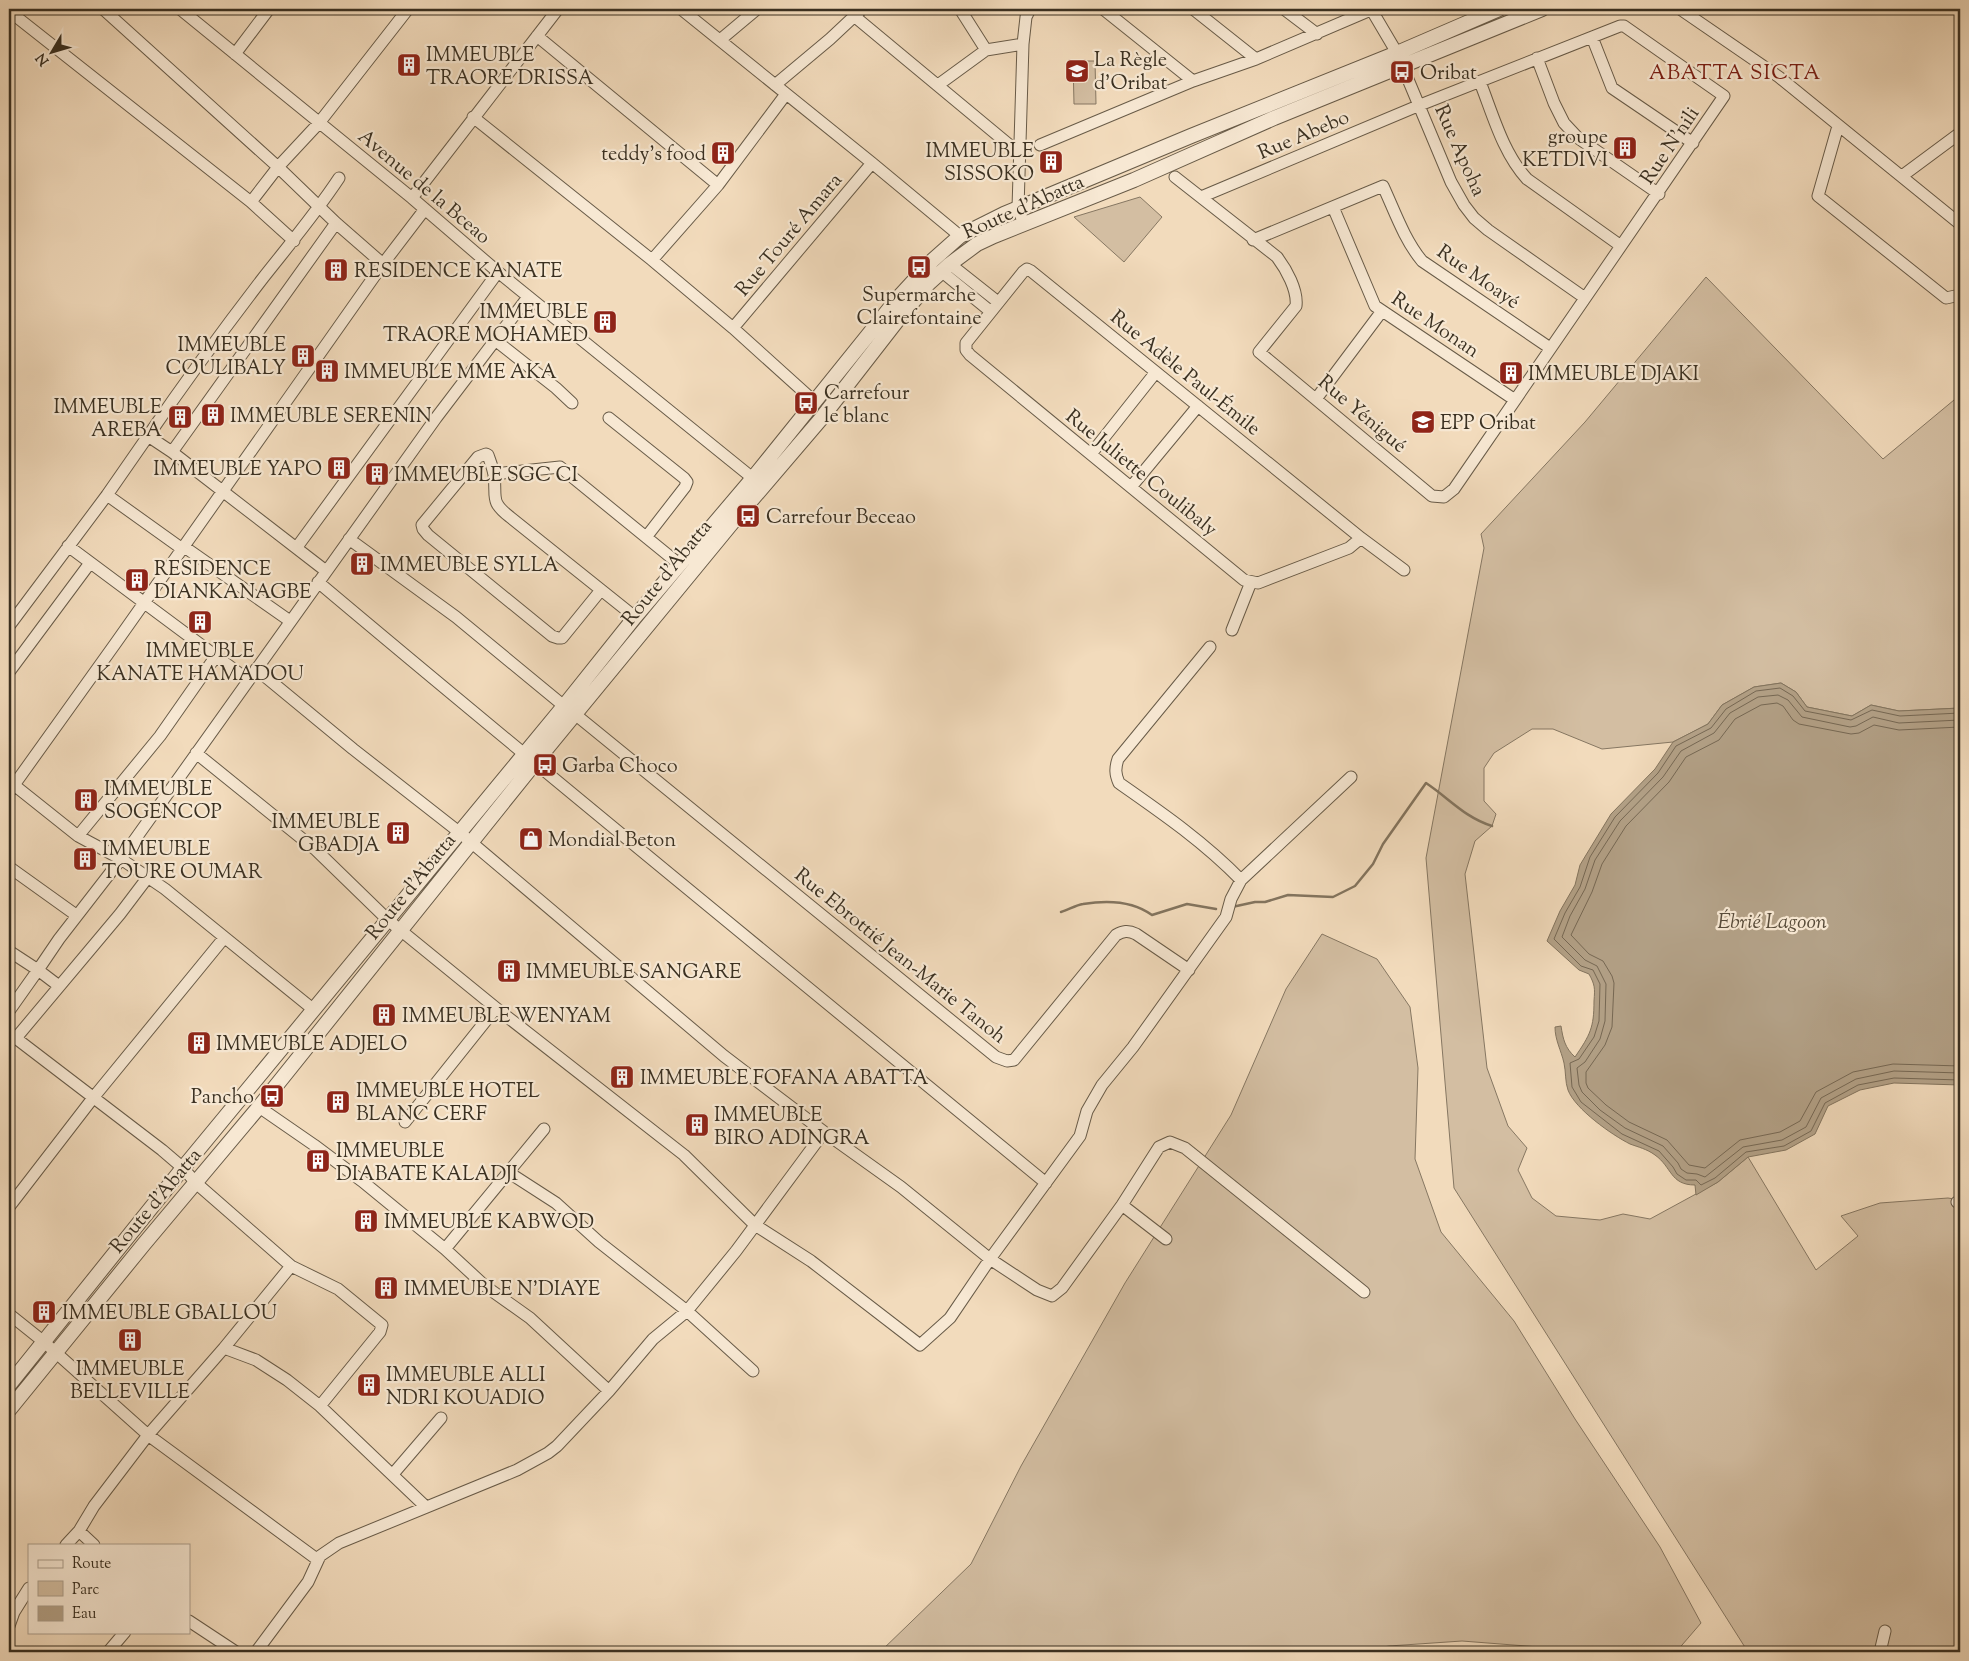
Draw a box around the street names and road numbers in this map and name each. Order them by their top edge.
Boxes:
street label: Rue Apoha [1426,100,1492,202]
street label: Rue N'nili [1634,101,1708,191]
street label: Rue Abebo [1254,104,1354,169]
street label: Avenue de la Bceao [351,124,496,252]
street label: Rue Touré Amara [730,168,850,304]
street label: Route d'Abatta [959,169,1089,248]
street label: Rue Moayé [1430,239,1525,317]
street label: Rue Monan [1385,286,1485,366]
street label: Rue Adèle Paul-Émile [1103,303,1266,444]
street label: Rue Yénigué [1311,369,1412,461]
street label: Rue Juliette Coulibaly [1058,403,1223,545]
street label: Route d'Abatta [616,514,720,633]
street label: Route d'Abatta [360,828,464,947]
street label: Rue Ebrottié Jean-Marie Tanoh [787,862,1012,1052]
street label: Route d'Abatta [104,1143,210,1261]

